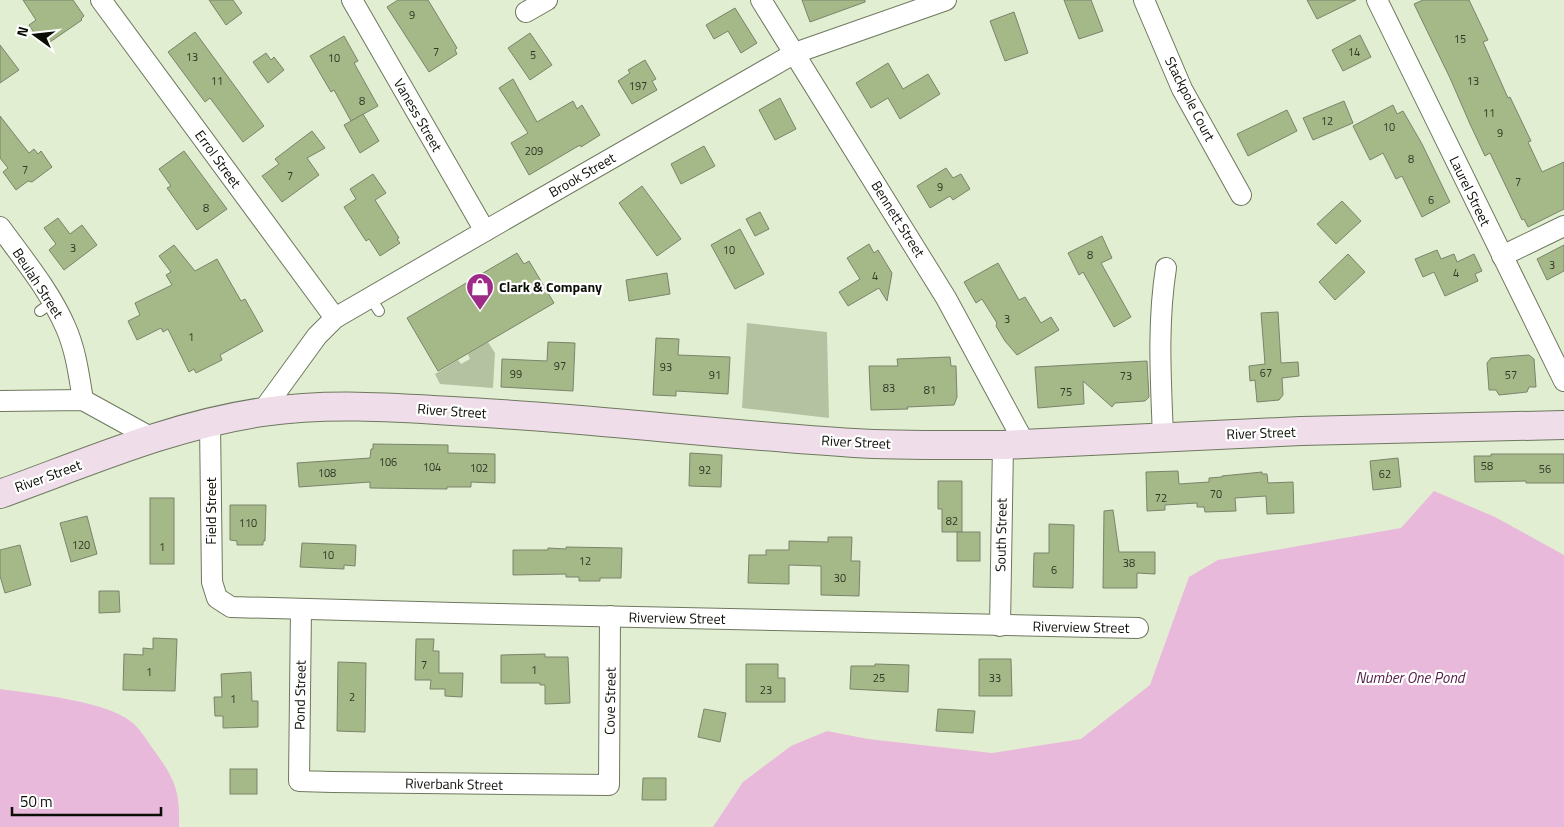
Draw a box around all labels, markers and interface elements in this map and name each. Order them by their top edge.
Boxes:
house number: 9 [409,7,415,23]
north arrow [10,10,60,60]
text: N [11,24,33,39]
house number: 15 [1454,31,1466,47]
house number: 7 [433,44,439,60]
house number: 14 [1348,44,1360,60]
house number: 5 [530,47,536,63]
house number: 13 [186,49,198,65]
house number: 10 [328,50,340,66]
street label: Stackpole Court [1160,53,1221,145]
house number: 11 [211,73,223,89]
house number: 13 [1467,73,1479,89]
street label: Vaness Street [389,74,448,155]
house number: 197 [629,78,647,94]
house number: 8 [359,93,365,109]
house number: 11 [1483,105,1495,121]
house number: 12 [1321,113,1333,129]
house number: 10 [1383,119,1395,135]
street label: Errol Street [190,125,247,192]
house number: 9 [1497,125,1503,141]
house number: 209 [525,143,543,159]
street label: Brook Street [544,147,619,202]
house number: 8 [1408,151,1414,167]
street label: Laurel Street [1444,152,1496,229]
house number: 7 [22,162,28,178]
house number: 7 [287,168,293,184]
house number: 7 [1515,174,1521,190]
street label: Bennett Street [867,176,930,261]
house number: 9 [937,179,943,195]
house number: 6 [1428,192,1434,208]
house number: 8 [203,200,209,216]
house number: 3 [70,240,76,256]
house number: 10 [723,242,735,258]
street label: Beulah Street [8,243,69,322]
house number: 8 [1087,247,1093,263]
house number: 3 [1549,257,1555,273]
house number: 4 [1453,265,1459,281]
house number: 4 [872,268,878,284]
shop icon: Clark & Company [465,272,495,311]
place label: Clark & Company [499,276,602,297]
house number: 3 [1004,311,1010,327]
house number: 1 [188,329,194,345]
house number: 97 [554,358,566,374]
house number: 93 [660,359,672,375]
house number: 67 [1260,365,1272,381]
house number: 99 [510,366,522,382]
house number: 91 [709,367,721,383]
house number: 57 [1505,367,1517,383]
house number: 73 [1120,368,1132,384]
house number: 83 [883,380,895,396]
house number: 81 [924,382,936,398]
house number: 75 [1060,384,1072,400]
street label: River Street [417,398,487,423]
street label: River Street [1226,421,1296,444]
street label: River Street [821,429,891,454]
street label: River Street [12,454,84,497]
house number: 106 [379,454,397,470]
house number: 58 [1481,458,1493,474]
house number: 104 [423,459,441,475]
house number: 102 [470,460,488,476]
house number: 56 [1539,461,1551,477]
house number: 92 [699,462,711,478]
house number: 108 [318,465,336,481]
house number: 62 [1379,466,1391,482]
street label: Field Street [200,477,221,545]
house number: 70 [1210,486,1222,502]
house number: 72 [1155,490,1167,506]
street label: South Street [989,498,1012,572]
house number: 82 [946,513,958,529]
house number: 110 [239,515,257,531]
house number: 120 [72,537,90,553]
house number: 1 [159,539,165,555]
house number: 10 [322,547,334,563]
house number: 12 [579,553,591,569]
house number: 38 [1123,555,1135,571]
house number: 6 [1051,562,1057,578]
house number: 30 [834,570,846,586]
street label: Riverview Street [628,606,726,629]
street label: Riverview Street [1032,615,1130,638]
house number: 7 [421,657,427,673]
street label: Pond Street [288,660,311,730]
house number: 1 [531,662,537,678]
house number: 1 [146,664,152,680]
water label: Number One Pond [1356,666,1466,689]
street label: Cove Street [598,667,621,735]
house number: 25 [873,670,885,686]
house number: 33 [989,670,1001,686]
house number: 23 [760,682,772,698]
house number: 2 [349,689,355,705]
house number: 1 [230,691,236,707]
street label: Riverbank Street [405,772,503,795]
scale bar [12,784,161,816]
text: 50 m [20,790,53,813]

